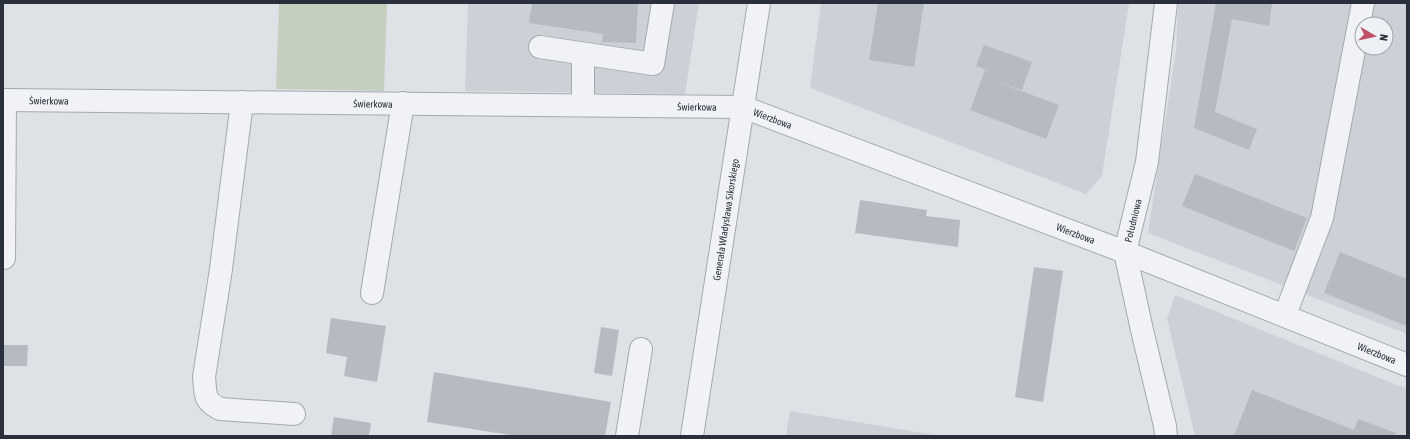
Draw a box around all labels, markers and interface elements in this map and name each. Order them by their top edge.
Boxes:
north arrow [1354,16,1394,56]
text: N [1377,33,1390,42]
street label: Świerkowa [29,95,69,106]
street label: Świerkowa [353,98,393,109]
street label: Świerkowa [677,101,717,112]
street label: Wierzbowa [752,106,794,131]
street label: Generała Władysława Sikorskiego [711,158,740,281]
street label: Południowa [1122,197,1143,243]
street label: Wierzbowa [1055,221,1097,246]
street label: Wierzbowa [1356,340,1398,366]

